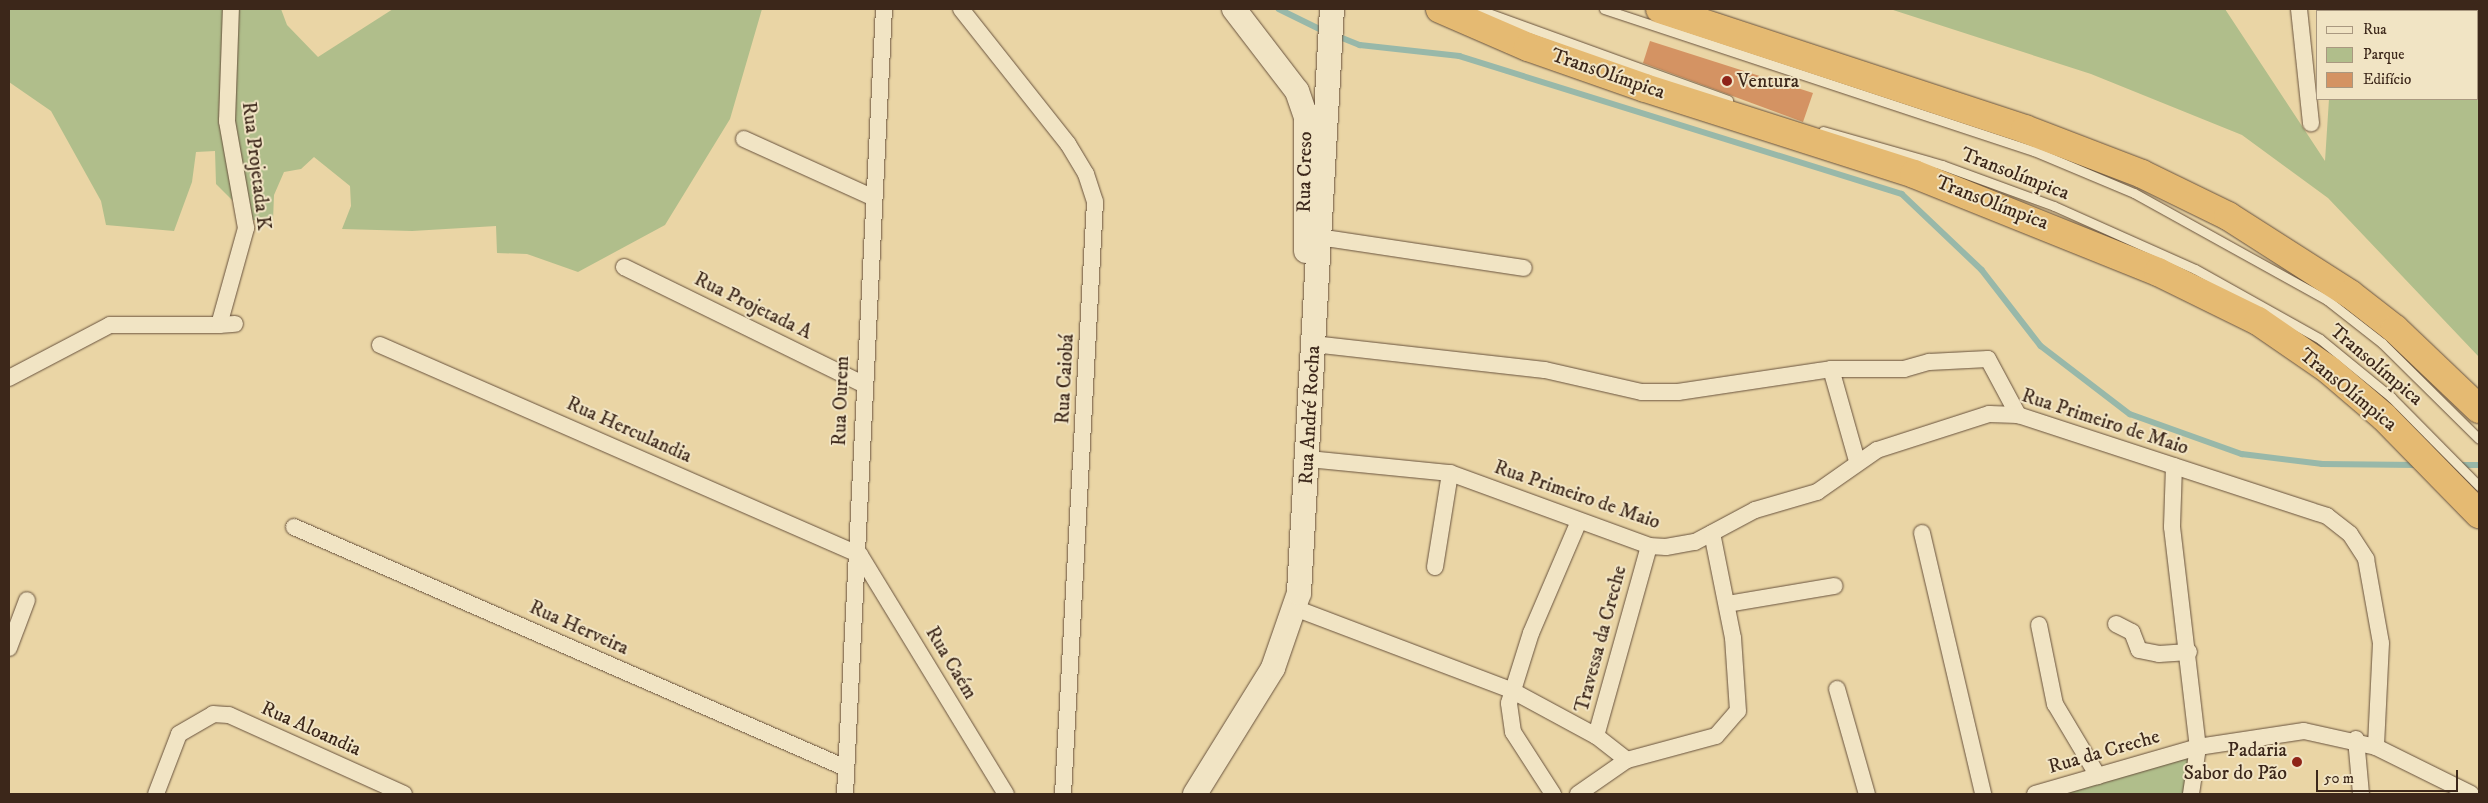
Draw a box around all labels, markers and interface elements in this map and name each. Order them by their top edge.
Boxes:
legend [2316,10,2478,100]
text: Rua [2363,20,2387,39]
street label: TransOlímpica [1548,43,1668,105]
text: Parque [2363,45,2404,64]
place label: Ventura [1737,69,1799,93]
text: Edifício [2363,70,2411,89]
marker: Ventura [1721,75,1733,87]
street label: Rua Projetada K [236,100,276,232]
street label: Rua Creso [1292,131,1318,213]
street label: Transolímpica [1957,142,2073,206]
street label: TransOlímpica [1932,171,2052,235]
street label: Rua Projetada A [690,267,816,345]
street label: Transolímpica [2325,319,2427,411]
street label: Rua Caiobá [1051,333,1079,425]
street label: TransOlímpica [2294,343,2402,437]
street label: Rua André Rocha [1294,345,1326,485]
street label: Rua Ourem [827,355,855,447]
street label: Rua Primeiro de Maio [2019,384,2191,460]
street label: Rua Herculandia [563,392,695,468]
street label: Rua Primeiro de Maio [1491,455,1663,535]
street label: Travessa da Creche [1570,563,1632,715]
street label: Rua Herveira [526,595,632,661]
street label: Rua Caém [920,622,982,704]
street label: Rua Aloandia [257,696,365,762]
street label: Rua da Creche [2046,725,2162,779]
place label: Padaria Sabor do Pão [2183,738,2287,785]
marker: Padaria Sabor do Pão [2291,756,2303,768]
scale bar [2318,760,2460,792]
text: 50 m [2324,769,2354,788]

